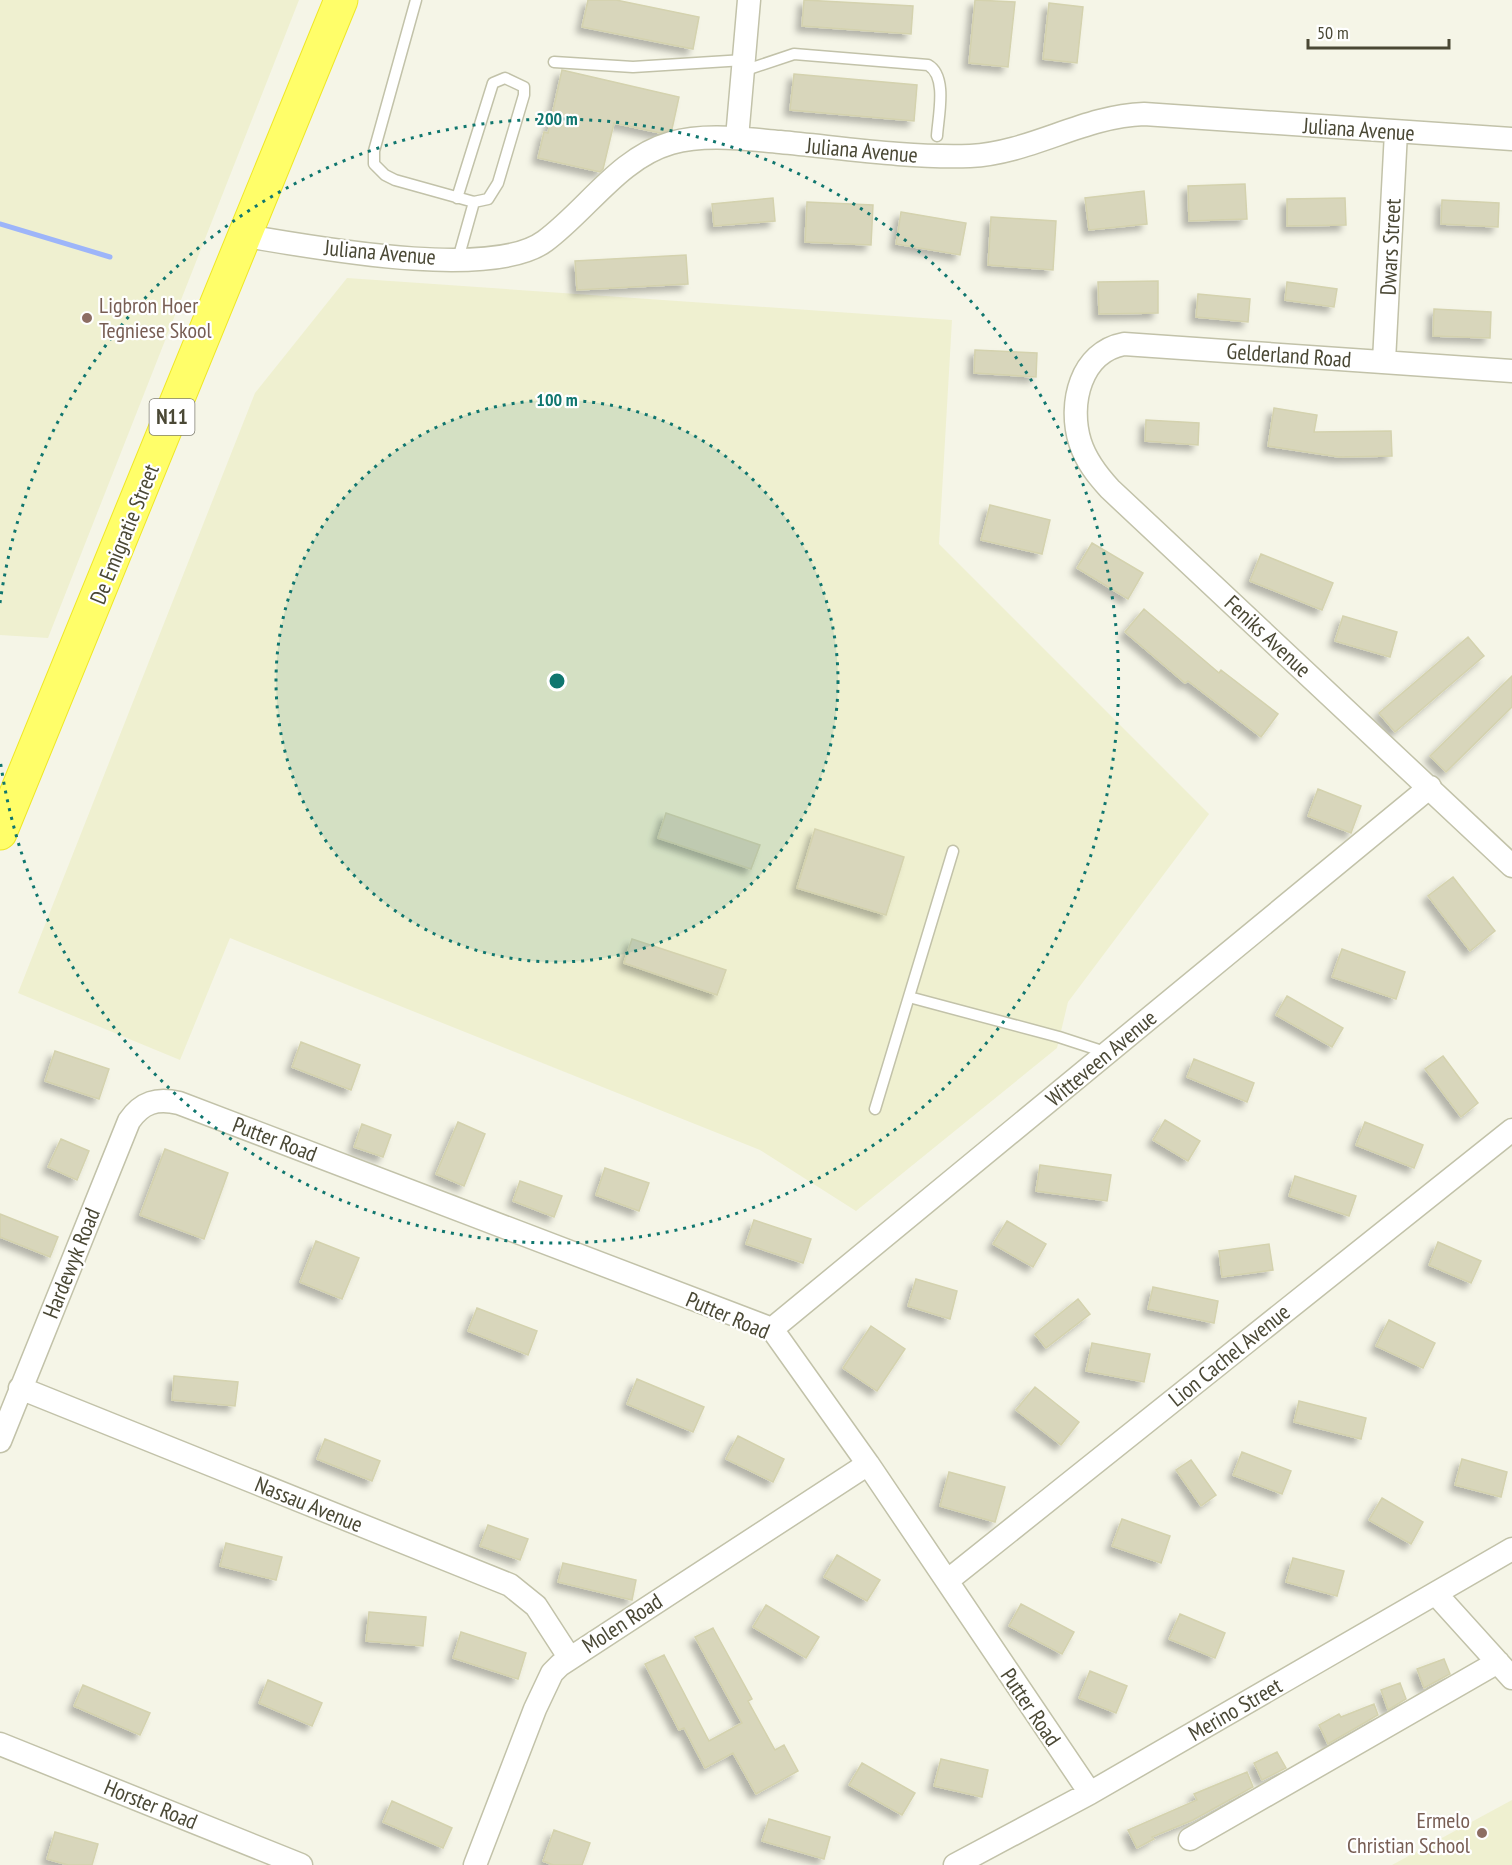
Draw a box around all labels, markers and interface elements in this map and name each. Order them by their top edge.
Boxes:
scale bar [1308,12,1449,50]
text: 50 m [1317,21,1349,44]
text: 200 m [536,107,578,130]
street label: Juliana Avenue [1301,111,1416,147]
street label: Juliana Avenue [804,131,919,169]
street label: Dwars Street [1373,198,1407,296]
street label: Juliana Avenue [322,233,437,271]
place label: Ligbron Hoer Tegniese Skool [99,291,212,344]
marker: Ligbron Hoer Tegniese Skool [80,311,94,325]
street label: Gelderland Road [1226,337,1352,373]
text: 100 m [536,388,578,411]
road number: N11 [150,399,195,435]
street label: De Emigratie Street [83,460,165,608]
street label: Feniks Avenue [1219,589,1317,683]
centre of rings [547,671,567,691]
street label: Witteveen Avenue [1040,1004,1162,1112]
street label: Putter Road [229,1110,321,1168]
street label: Hardewyk Road [36,1204,106,1322]
street label: Putter Road [682,1285,774,1345]
street label: Lion Cachel Avenue [1163,1298,1295,1412]
street label: Nassau Avenue [251,1470,367,1538]
street label: Molen Road [577,1587,667,1659]
street label: Putter Road [995,1663,1067,1751]
street label: Merino Street [1183,1671,1287,1747]
street label: Horster Road [100,1773,202,1835]
place label: Ermelo Christian School [1347,1806,1471,1859]
marker: Ermelo Christian School [1475,1826,1489,1840]

